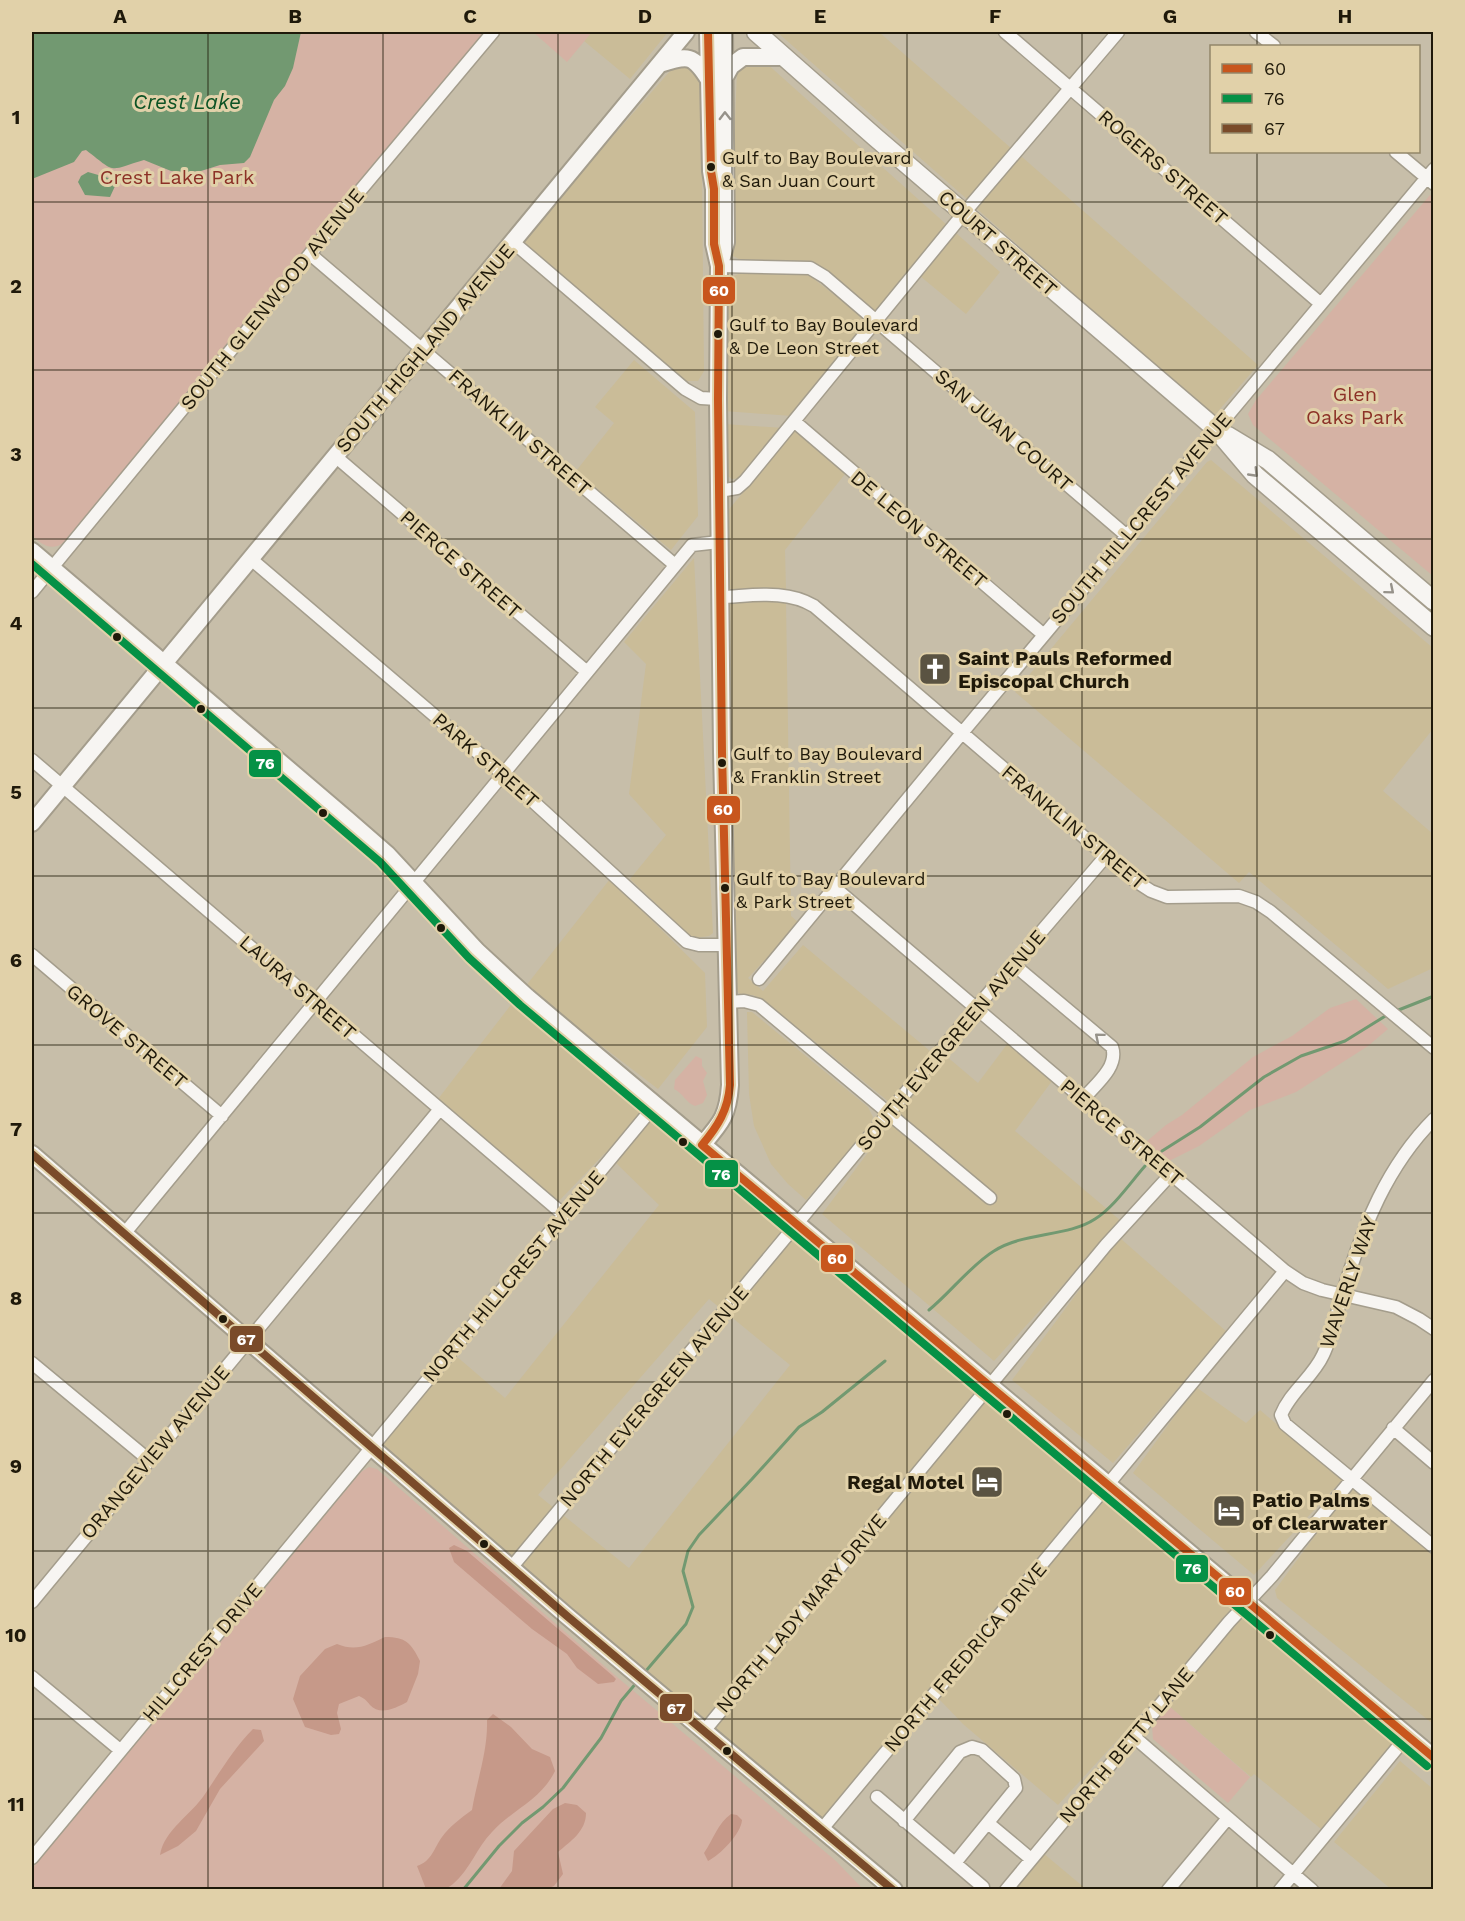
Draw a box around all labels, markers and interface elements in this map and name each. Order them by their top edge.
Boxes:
text: A [113,4,127,28]
text: B [288,4,302,28]
text: C [463,4,477,28]
text: D [638,4,652,28]
text: E [814,4,826,28]
text: F [989,4,1001,28]
text: G [1163,4,1177,28]
text: H [1338,4,1352,28]
legend [1210,45,1420,153]
text: 60 [1264,58,1286,79]
text: 76 [1264,88,1285,109]
water label: Crest Lake [133,89,241,114]
street label: ROGERS STREET [1093,104,1233,230]
text: 1 [12,105,20,129]
one-way arrow [719,111,731,120]
text: 67 [1264,118,1285,139]
place label: Gulf to Bay Boulevard & San Juan Court [722,147,912,191]
marker: Gulf to Bay Boulevard & San Juan Court [705,161,717,173]
park label: Crest Lake Park [100,165,254,189]
street label: SOUTH GLENWOOD AVENUE [175,183,369,415]
street label: COURT STREET [934,185,1062,301]
street label: SOUTH HIGHLAND AVENUE [331,239,519,457]
text: 2 [10,274,22,298]
line badge: 60 [702,276,736,305]
text: 60 [709,281,729,300]
place label: Gulf to Bay Boulevard & De Leon Street [729,314,919,358]
marker: Gulf to Bay Boulevard & De Leon Street [712,328,724,340]
street label: FRANKLIN STREET [444,364,596,500]
street label: SAN JUAN COURT [930,364,1078,496]
park label: Glen Oaks Park [1306,382,1404,429]
street label: SOUTH HILLCREST AVENUE [1046,407,1236,629]
text: 3 [10,442,22,466]
street label: DE LEON STREET [846,465,992,593]
one-way arrow [1247,466,1258,476]
street label: PIERCE STREET [396,505,526,623]
one-way arrow [1383,583,1394,594]
text: 4 [10,611,23,635]
unlabelled marker [111,631,123,643]
place label: Saint Pauls Reformed Episcopal Church [958,646,1172,693]
church icon: Saint Pauls Reformed Episcopal Church [917,651,953,687]
unlabelled marker [195,703,207,715]
street label: PARK STREET [428,707,544,813]
place label: Gulf to Bay Boulevard & Franklin Street [733,743,923,787]
line badge: 76 [248,749,282,778]
text: 76 [255,754,275,773]
marker: Gulf to Bay Boulevard & Franklin Street [716,757,728,769]
street label: FRANKLIN STREET [997,760,1151,894]
text: 5 [10,780,22,804]
line badge: 60 [706,795,741,824]
text: 60 [713,800,733,819]
unlabelled marker [317,807,329,819]
place label: Gulf to Bay Boulevard & Park Street [736,868,926,912]
marker: Gulf to Bay Boulevard & Park Street [719,882,731,894]
unlabelled marker [435,922,447,934]
street label: SOUTH EVERGREEN AVENUE [852,925,1050,1155]
street label: LAURA STREET [235,930,361,1044]
text: 6 [10,948,22,972]
street label: GROVE STREET [62,979,192,1093]
one-way arrow [1095,1033,1106,1044]
street label: PIERCE STREET [1056,1074,1188,1190]
text: 7 [10,1117,22,1141]
unlabelled marker [677,1136,689,1148]
line badge: 76 [704,1159,739,1188]
street label: NORTH HILLCREST AVENUE [417,1165,609,1387]
text: 76 [711,1165,731,1184]
street label: WAVERLY WAY [1314,1212,1382,1351]
line badge: 60 [820,1244,854,1273]
text: 60 [827,1249,847,1268]
street label: NORTH EVERGREEN AVENUE [554,1281,754,1511]
text: 8 [10,1286,22,1310]
unlabelled marker [217,1313,229,1325]
line badge: 67 [229,1325,264,1353]
text: 67 [236,1330,256,1349]
street label: ORANGEVIEW AVENUE [75,1360,235,1544]
unlabelled marker [1001,1408,1013,1420]
text: 9 [10,1454,22,1478]
hotel icon: Regal Motel [969,1464,1005,1500]
place label: Regal Motel [847,1470,964,1494]
place label: Patio Palms of Clearwater [1252,1488,1388,1535]
hotel icon: Patio Palms of Clearwater [1211,1493,1247,1529]
street label: NORTH LADY MARY DRIVE [711,1509,891,1717]
unlabelled marker [478,1538,490,1550]
line badge: 76 [1175,1554,1209,1583]
street label: NORTH FREDRICA DRIVE [879,1557,1051,1757]
text: 76 [1182,1559,1202,1578]
line badge: 60 [1218,1577,1252,1606]
street label: HILLCREST DRIVE [137,1578,267,1726]
text: 60 [1225,1582,1245,1601]
text: 10 [5,1623,27,1647]
unlabelled marker [1264,1629,1276,1641]
street label: NORTH BETTY LANE [1054,1662,1198,1828]
line badge: 67 [659,1693,693,1722]
text: 67 [666,1699,686,1718]
unlabelled marker [721,1745,733,1757]
text: 11 [7,1792,25,1816]

